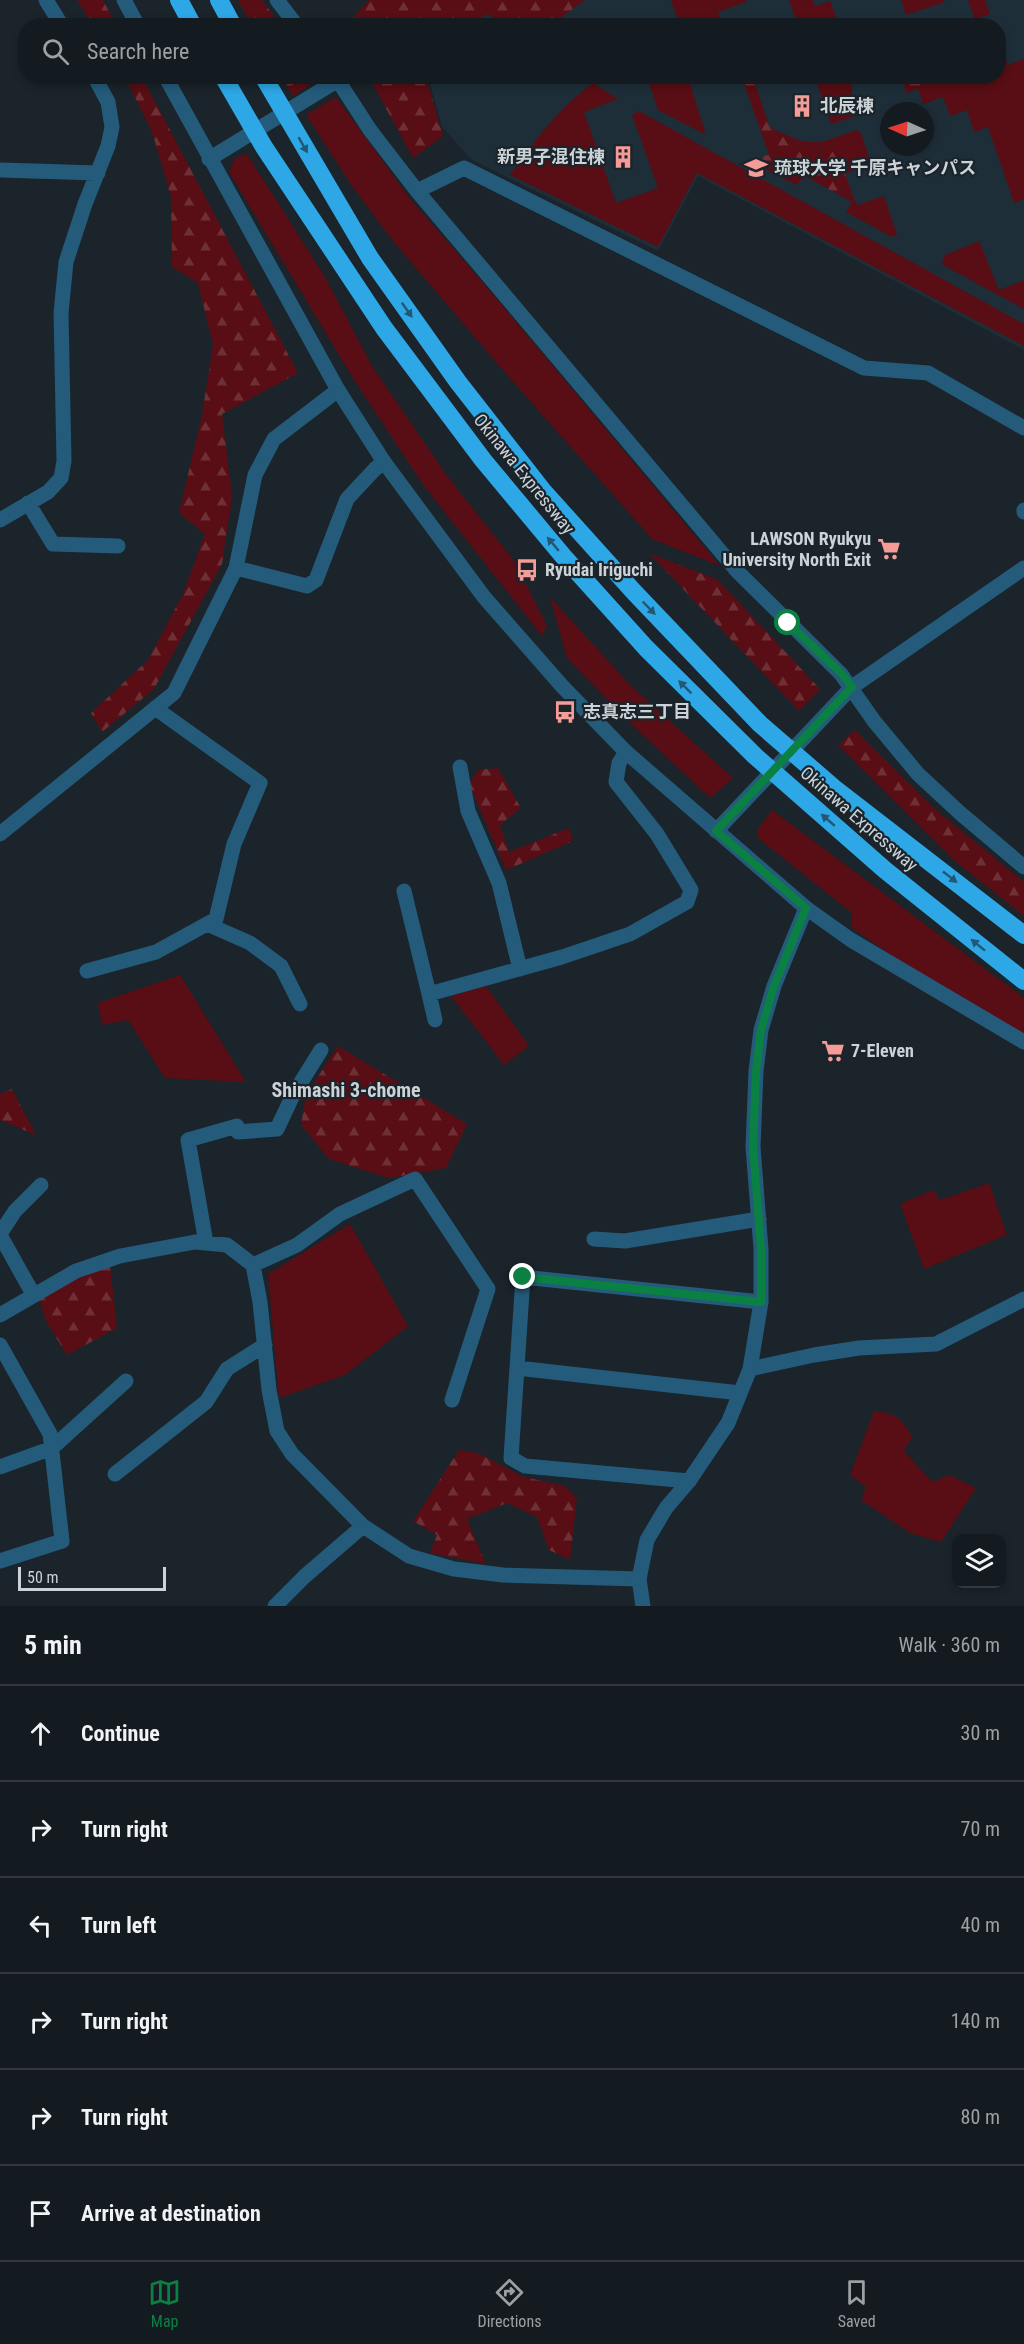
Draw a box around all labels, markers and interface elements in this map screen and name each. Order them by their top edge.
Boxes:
search box [18,18,1006,84]
icon: search [39,35,72,68]
text: Search here [87,39,189,64]
building icon: 北辰棟 [789,93,815,119]
place label: 北辰棟 [820,95,874,116]
north arrow [880,102,934,156]
one-way arrow [298,137,308,154]
building icon: 新男子混住棟 [610,144,636,170]
place label: 新男子混住棟 [497,146,605,167]
school or university icon: 琉球大学 千原キャンパス [743,155,769,181]
place label: 琉球大学 千原キャンパス [774,157,976,178]
one-way arrow [401,302,413,318]
street label: Okinawa Expressway [470,409,580,538]
place label: LAWSON Ryukyu University North Exit [722,528,871,570]
one-way arrow [547,536,560,552]
supermarket icon: LAWSON Ryukyu University North Exit [876,536,902,562]
bus stop icon: Ryudai Iriguchi [514,557,540,583]
place label: Ryudai Iriguchi [545,559,653,580]
one-way arrow [642,600,656,615]
route start [774,609,800,635]
one-way arrow [679,681,693,695]
bus stop icon: 志真志三丁目 [552,699,578,725]
place label: 志真志三丁目 [583,701,691,722]
street label: Okinawa Expressway [796,762,923,876]
one-way arrow [821,814,836,827]
one-way arrow [942,871,957,883]
one-way arrow [970,939,985,951]
supermarket icon: 7-Eleven [820,1038,846,1064]
place label: 7-Eleven [851,1040,914,1061]
district label: Shimashi 3-chome [271,1078,421,1102]
route end [509,1263,535,1289]
map controls [952,1534,1006,1588]
button: layers [952,1534,1006,1588]
scale bar [18,1564,166,1592]
text: 50 m [27,1568,59,1587]
text: 5 min [24,1630,82,1660]
text: Walk · 360 m [899,1633,1000,1657]
icon: ahead [24,1717,57,1750]
text: Continue [81,1721,160,1746]
text: 30 m [961,1721,1000,1745]
icon: right [24,1813,57,1846]
text: Turn right [81,1817,168,1842]
text: 70 m [961,1817,1000,1841]
icon: left [24,1909,57,1942]
text: Turn left [81,1913,156,1938]
text: 40 m [961,1913,1000,1937]
icon: right [24,2005,57,2038]
text: Turn right [81,2009,168,2034]
text: 140 m [951,2009,1000,2033]
icon: right [24,2101,57,2134]
text: Turn right [81,2105,168,2130]
text: 80 m [961,2105,1000,2129]
icon: arrive [24,2197,57,2230]
text: Arrive at destination [81,2201,261,2226]
tab: Map [148,2276,181,2331]
tab: Directions [478,2276,541,2331]
tab: Saved [838,2276,876,2331]

